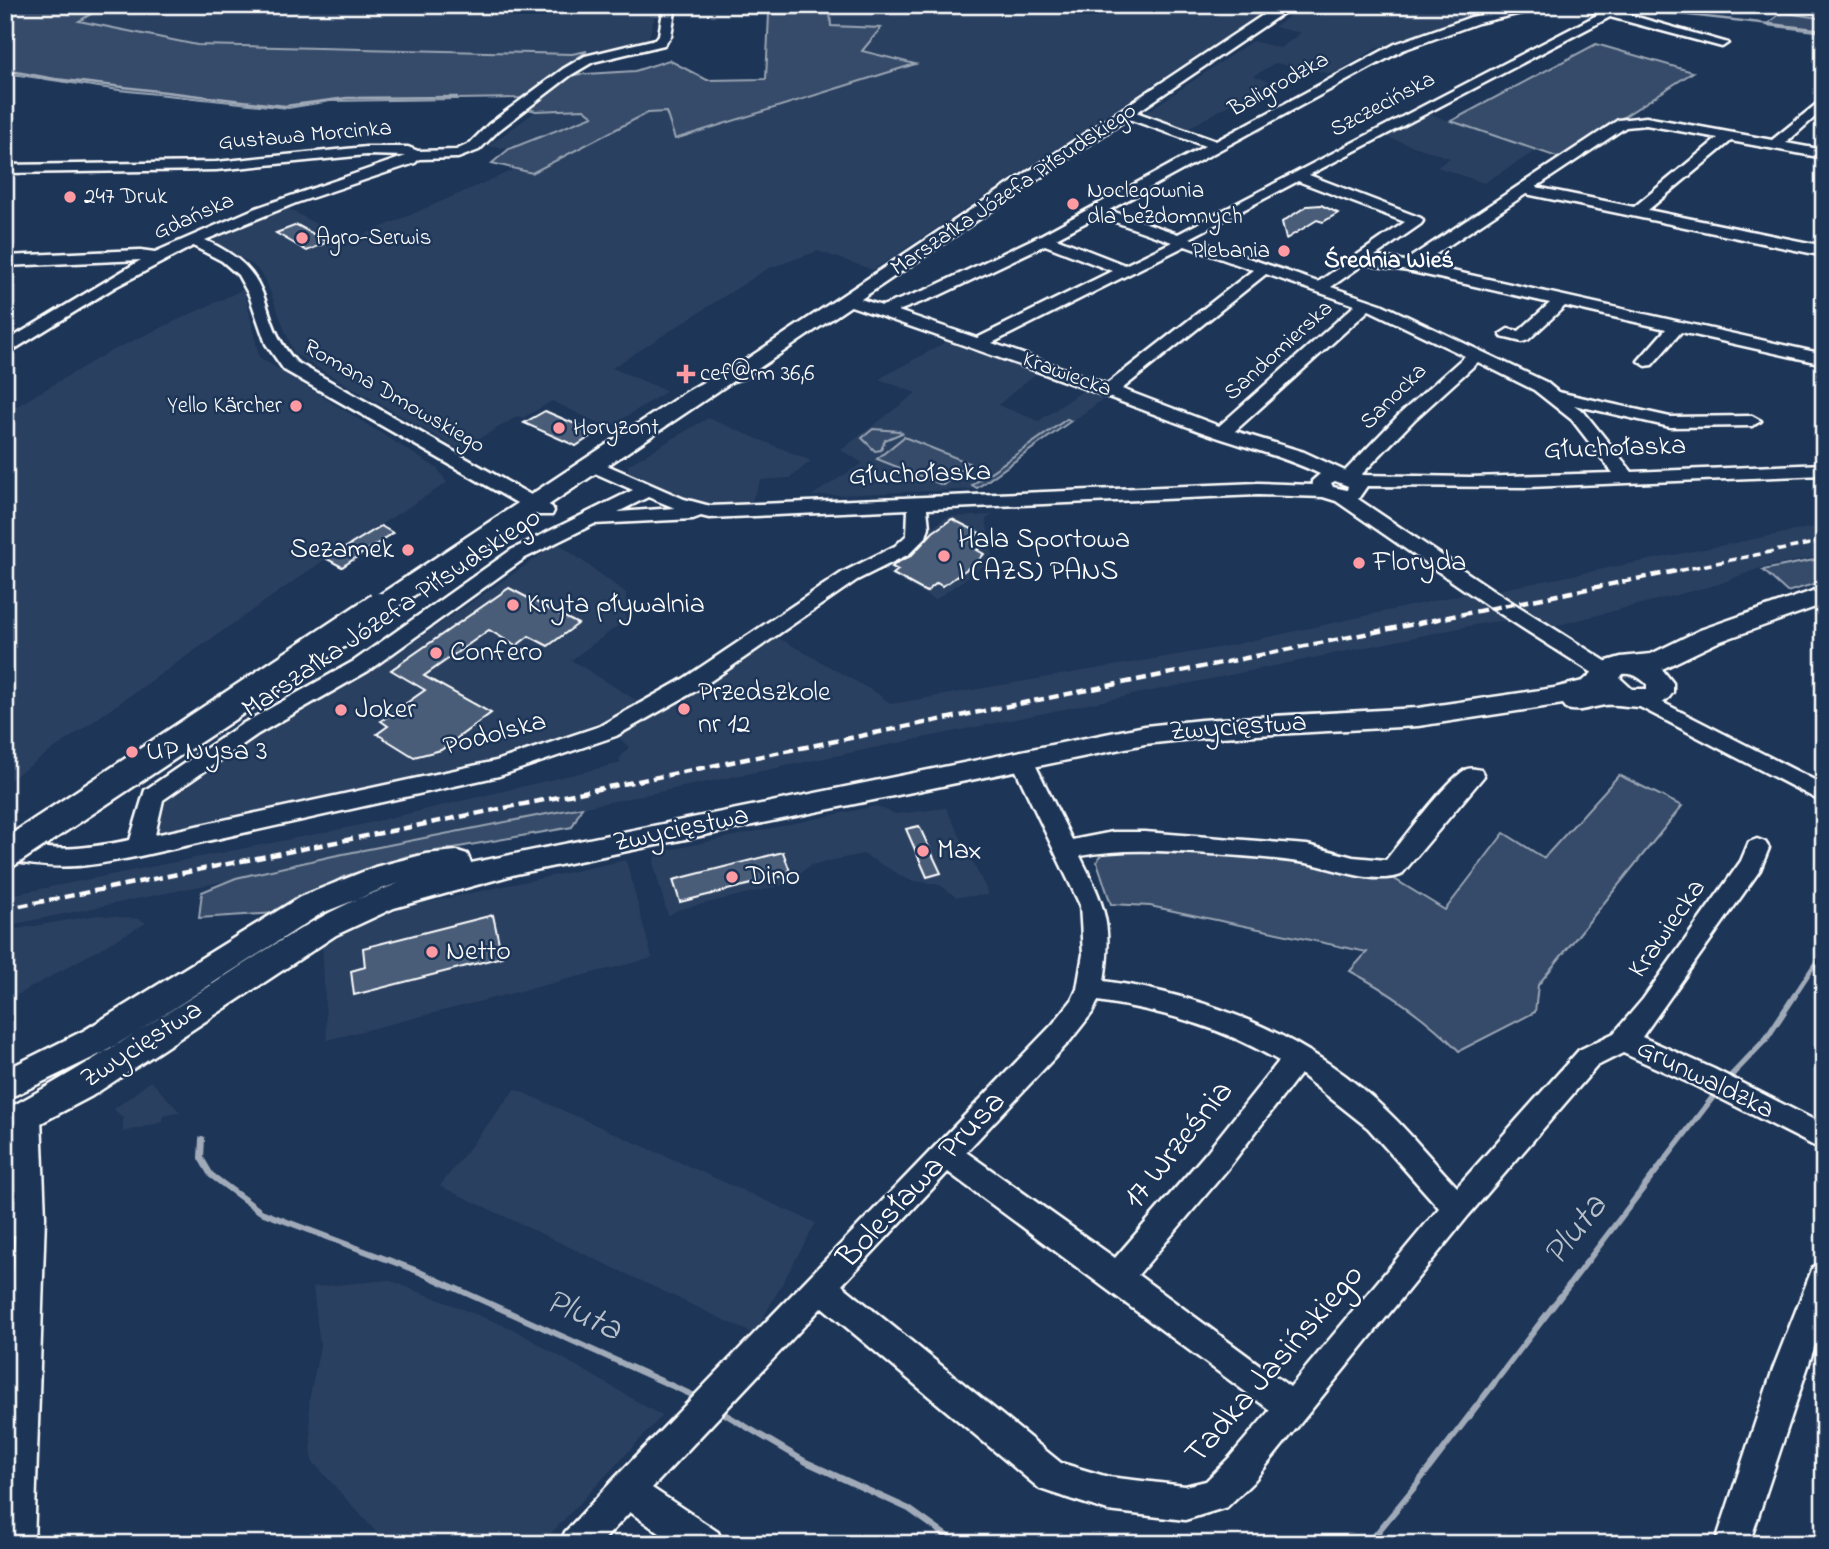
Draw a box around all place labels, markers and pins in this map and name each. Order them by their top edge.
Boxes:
place label: Noclegownia dla bezdomnych [1087,175,1243,236]
place label: 247 Druk [84,181,168,214]
marker: 247 Druk [62,189,78,205]
marker: Noclegownia dla bezdomnych [1065,196,1081,212]
place label: Agro-Serwis [316,222,431,256]
marker: Agro-Serwis [294,230,310,246]
place label: Plebania [1191,235,1270,268]
marker: Plebania [1276,243,1292,259]
place label: cef@rm 36,6 [700,358,814,391]
marker: cef@rm 36,6 [678,366,694,382]
place label: Yello Kärcher [167,390,283,423]
marker: Yello Kärcher [288,398,304,414]
place label: Horyzont [573,412,659,447]
marker: Horyzont [551,420,567,436]
place label: Hala Sportowa I (AZS) PANS [958,520,1130,593]
place label: Sezamek [290,530,395,571]
marker: Sezamek [400,542,416,558]
place label: Floryda [1372,543,1466,584]
marker: Hala Sportowa I (AZS) PANS [936,548,952,564]
marker: Floryda [1351,555,1367,571]
place label: Kryta pływalnia [527,585,705,626]
marker: Kryta pływalnia [505,597,521,613]
place label: Confero [450,633,543,674]
marker: Confero [428,645,444,661]
place label: Przedszkole nr 12 [698,673,831,746]
place label: Joker [355,690,416,731]
marker: Przedszkole nr 12 [676,701,692,717]
marker: Joker [333,702,349,718]
place label: UP Nysa 3 [146,732,268,773]
marker: UP Nysa 3 [124,744,140,760]
place label: Max [937,831,982,872]
marker: Max [915,843,931,859]
place label: Dino [745,857,800,898]
marker: Dino [724,869,740,885]
place label: Netto [446,932,511,973]
marker: Netto [424,944,440,960]

